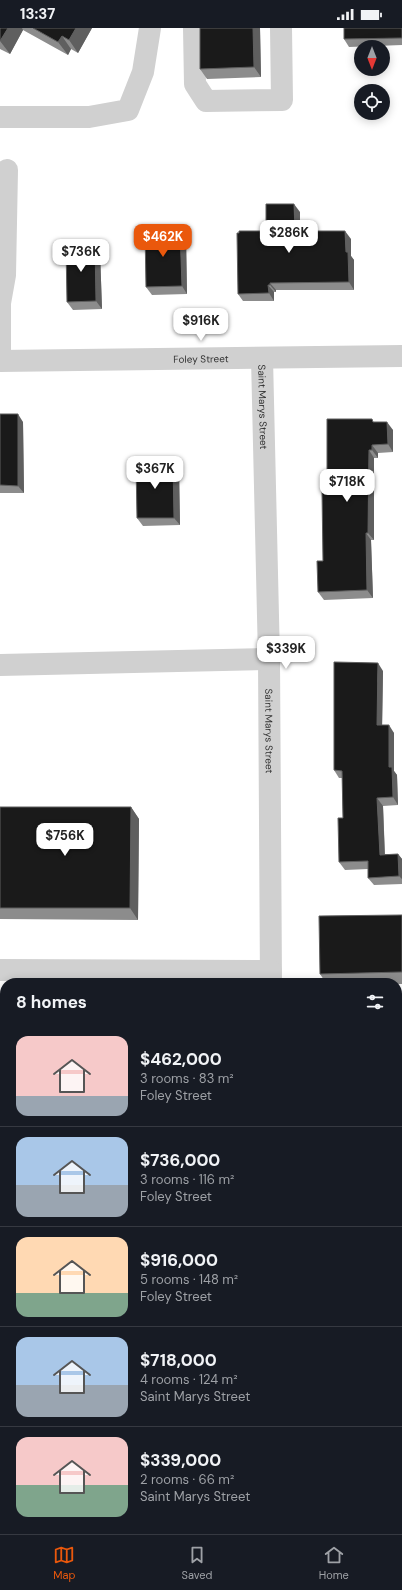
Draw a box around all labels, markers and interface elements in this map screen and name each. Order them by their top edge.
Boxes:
text: 13:37 [20,4,55,24]
north arrow [354,40,390,76]
map controls [354,40,390,120]
button: locate [354,84,390,120]
pin: $286K [261,220,317,254]
pin: $462K [135,224,191,258]
text: $286K [269,224,309,241]
text: $462K [143,228,183,245]
pin: $736K [53,239,109,273]
text: $736K [61,243,101,260]
pin: $916K [173,308,229,342]
text: $916K [182,312,220,329]
street label: Foley Street [173,352,229,366]
street label: Saint Marys Street [255,364,270,450]
pin: $367K [127,456,183,490]
text: $367K [135,460,175,477]
pin: $718K [319,469,375,503]
text: $718K [329,473,365,490]
pin: $339K [258,636,314,670]
text: $339K [266,640,306,657]
street label: Saint Marys Street [262,688,276,774]
pin: $756K [37,823,93,857]
text: $756K [45,827,85,844]
text: 8 homes [16,991,87,1013]
icon: filters [364,991,386,1013]
text: $462,000 [140,1048,222,1070]
icon: home [48,1052,96,1100]
text: 3 rooms · 83 m² [140,1070,234,1087]
text: Foley Street [140,1087,212,1104]
text: $736,000 [140,1149,220,1171]
icon: home [48,1153,96,1201]
text: 3 rooms · 116 m² [140,1171,234,1188]
text: Foley Street [140,1188,212,1205]
text: $916,000 [140,1249,218,1271]
icon: home [48,1253,96,1301]
text: 5 rooms · 148 m² [140,1271,238,1288]
text: Foley Street [140,1288,212,1305]
text: $718,000 [140,1349,217,1371]
icon: home [48,1353,96,1401]
text: 4 rooms · 124 m² [140,1371,237,1388]
text: Saint Marys Street [140,1388,250,1405]
text: $339,000 [140,1449,221,1471]
icon: home [48,1453,96,1501]
text: 2 rooms · 66 m² [140,1471,234,1488]
text: Saint Marys Street [140,1488,250,1505]
tab: Map [53,1544,75,1582]
tab: Saved [182,1544,212,1582]
tab: Home [319,1544,349,1582]

